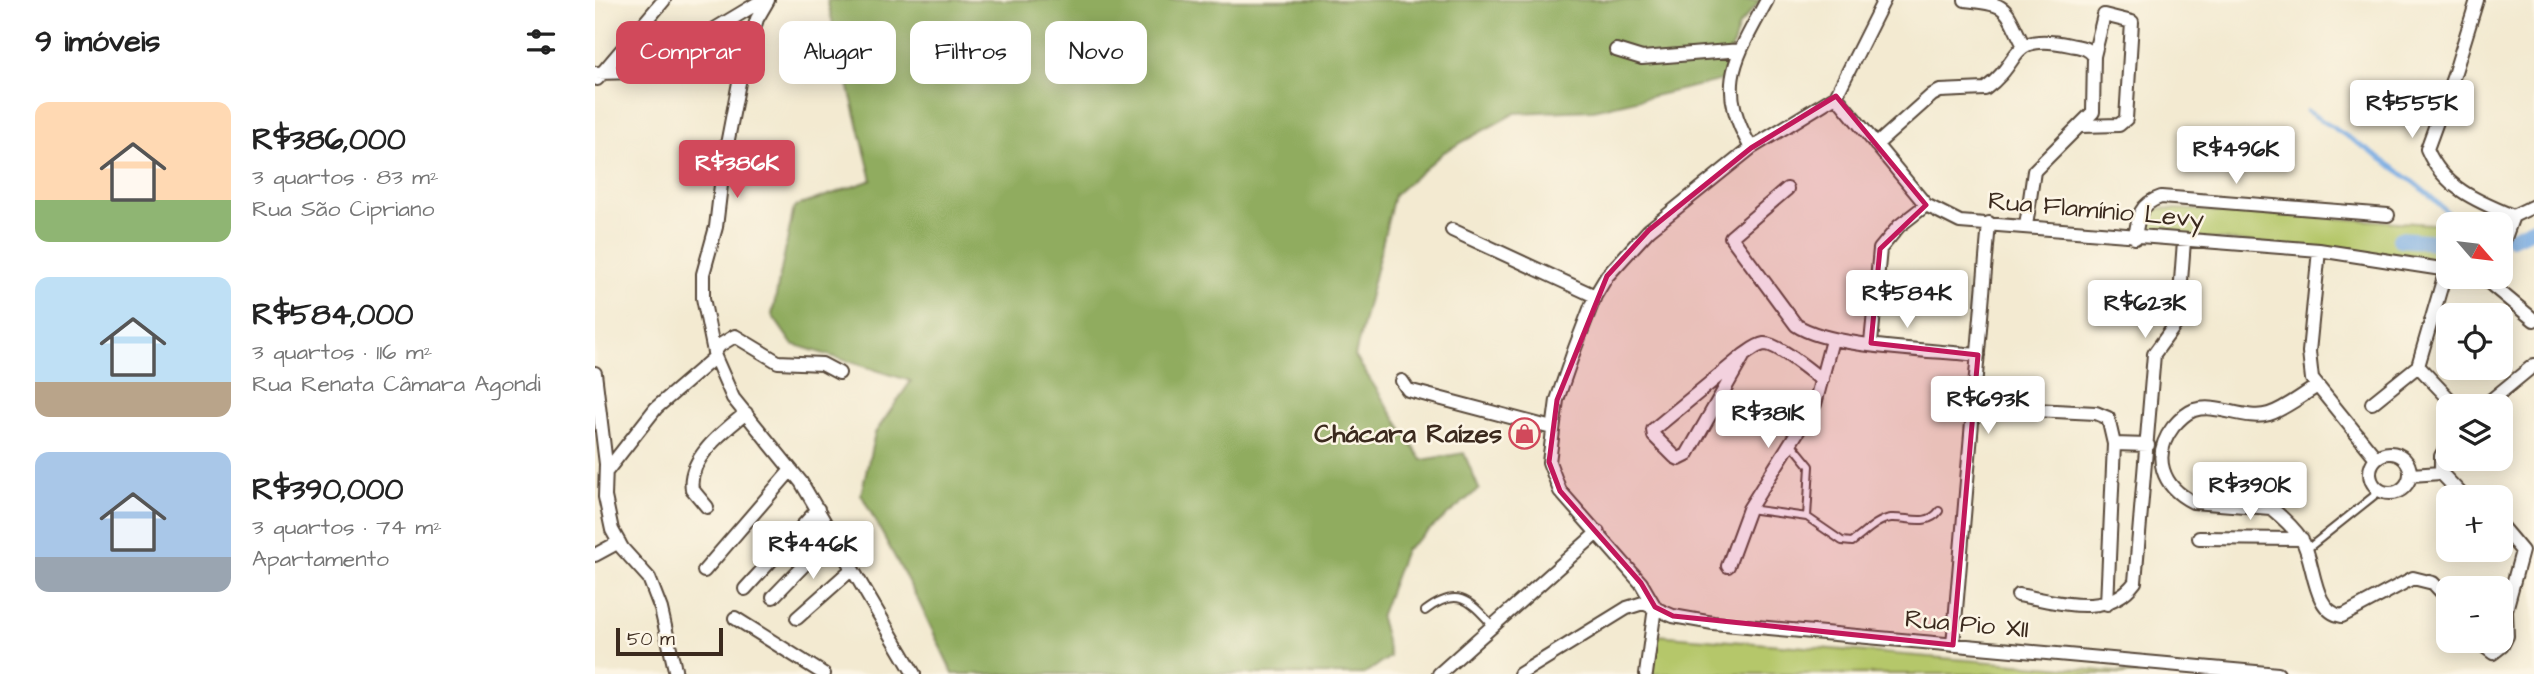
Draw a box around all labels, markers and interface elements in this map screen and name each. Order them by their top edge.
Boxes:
text: 9 imóveis [35,21,160,63]
chip: Comprar [616,21,765,84]
chip: Alugar [779,21,896,84]
chip: Filtros [910,21,1031,84]
chip: Novo [1045,21,1147,84]
icon: filters [522,23,560,61]
pin: R$555K [2355,80,2469,140]
text: R$555K [2366,87,2458,119]
text: R$386,000 [252,119,406,161]
pin: R$496K [2179,127,2293,186]
icon: home [91,130,175,214]
text: R$496K [2193,133,2279,165]
pin: R$386K [680,140,794,200]
text: R$386K [695,147,779,179]
text: 3 quartos · 83 m² [252,161,439,193]
street label: Rua Flamínio Levy [1986,183,2205,239]
text: Rua São Cipriano [252,193,435,225]
north arrow [2436,212,2513,289]
map controls [2436,212,2513,653]
pin: R$584K [1850,270,1964,330]
text: R$584K [1862,277,1952,309]
pin: R$623K [2088,280,2202,340]
text: R$623K [2104,287,2186,319]
text: R$584,000 [252,294,413,336]
button: locate [2436,303,2513,380]
icon: home [91,305,175,389]
text: 3 quartos · 116 m² [252,336,432,368]
text: Rua Renata Câmara Agondi [252,368,541,400]
pin: R$693K [1931,376,2045,436]
text: R$693K [1947,383,2029,415]
pin: R$381K [1711,391,1825,450]
button: layers [2436,394,2513,471]
text: R$381K [1732,397,1804,429]
place label: Chácara Raízes [1314,416,1502,452]
shop icon: Chácara Raízes [1508,417,1542,451]
pin: R$390K [2193,462,2307,522]
text: R$390,000 [252,469,403,511]
text: R$390K [2209,469,2291,501]
icon: home [91,480,175,564]
button: + [2436,485,2513,562]
text: 3 quartos · 74 m² [252,511,442,543]
pin: R$446K [756,522,870,581]
text: R$446K [769,528,857,560]
text: Apartamento [252,543,389,575]
button: − [2436,576,2513,653]
street label: Rua Pio XII [1903,601,2031,647]
scale bar [616,625,723,657]
text: 50 m [627,626,675,653]

